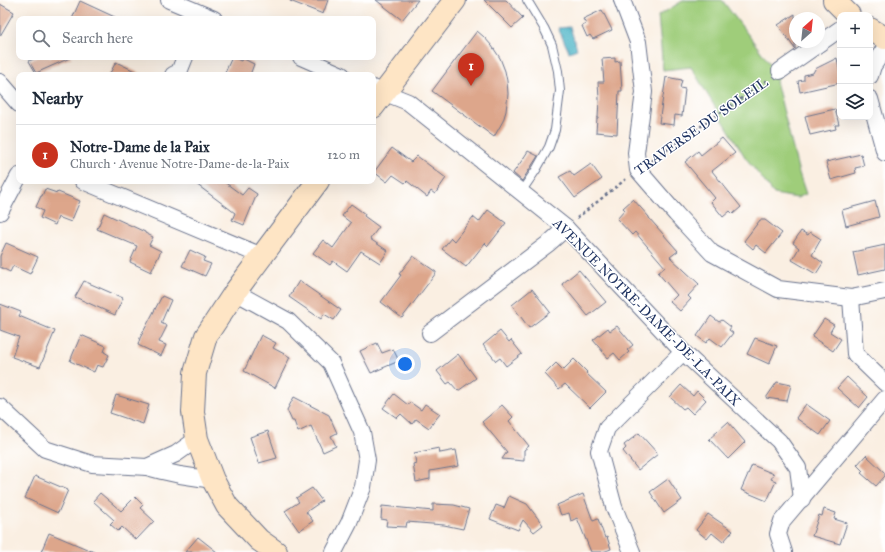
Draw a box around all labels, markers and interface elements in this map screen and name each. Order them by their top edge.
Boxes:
north arrow [789,12,825,48]
map controls [837,12,873,120]
button: + [837,12,873,48]
search box [16,16,376,60]
icon: search [30,27,52,49]
text: Search here [62,29,133,47]
button: − [837,48,873,84]
pin: 1 [458,53,484,86]
street label: TRAVERSE DU SOLEIL [631,74,772,179]
button: layers [837,84,873,120]
text: Nearby [32,88,83,109]
text: Notre-Dame de la Paix [70,138,210,156]
text: 1 [42,147,48,163]
text: 120 m [327,147,360,163]
text: Church · Avenue Notre-Dame-de-la-Paix [70,156,289,172]
street label: AVENUE NOTRE-DAME-DE-LA-PAIX [548,214,744,410]
your location [395,354,415,374]

